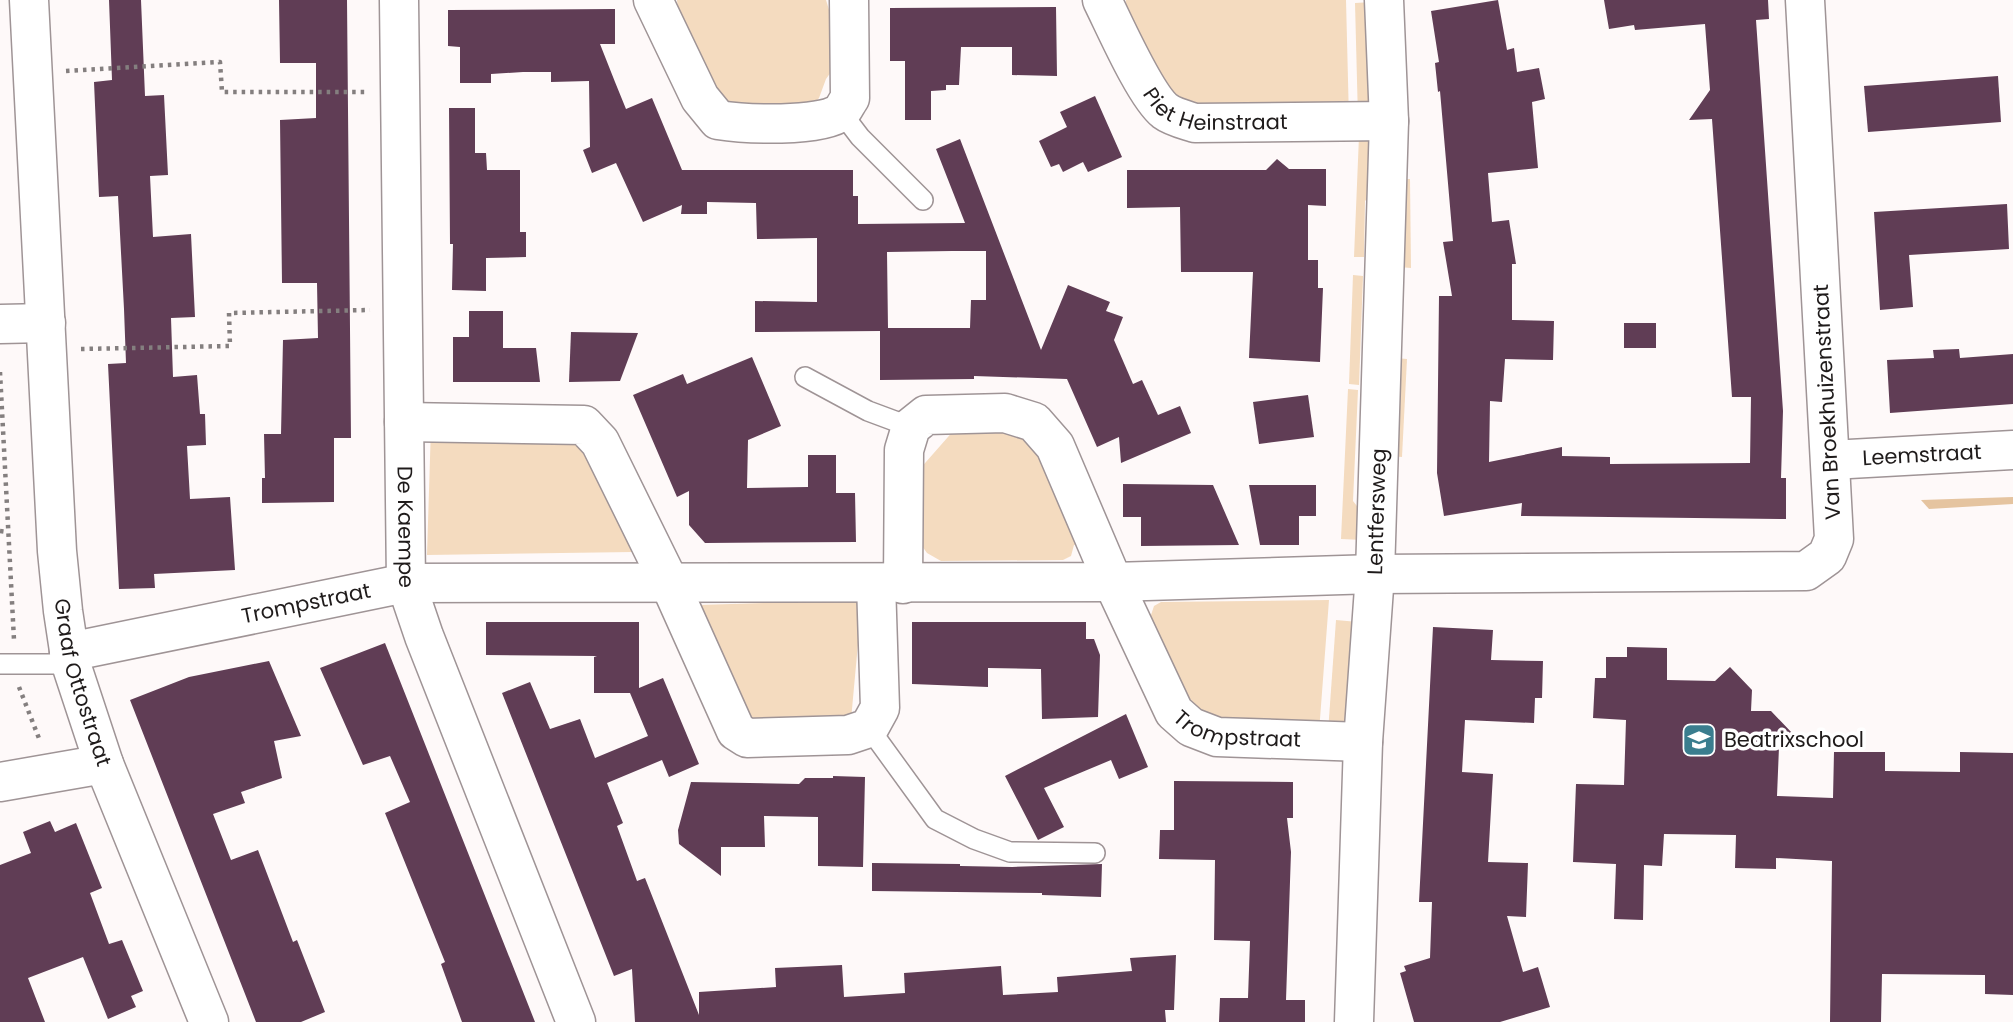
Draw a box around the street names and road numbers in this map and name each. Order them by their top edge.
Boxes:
street label: Piet Heinstraat [1136,81,1288,137]
street label: Van Broekhuizenstraat [1806,283,1847,521]
street label: Leemstraat [1861,437,1982,472]
street label: Lentfersweg [1360,448,1393,575]
street label: De Kaempe [391,466,421,588]
street label: Trompstraat [239,576,373,630]
street label: Graaf Ottostraat [48,597,119,770]
street label: Trompstraat [1167,703,1301,754]

